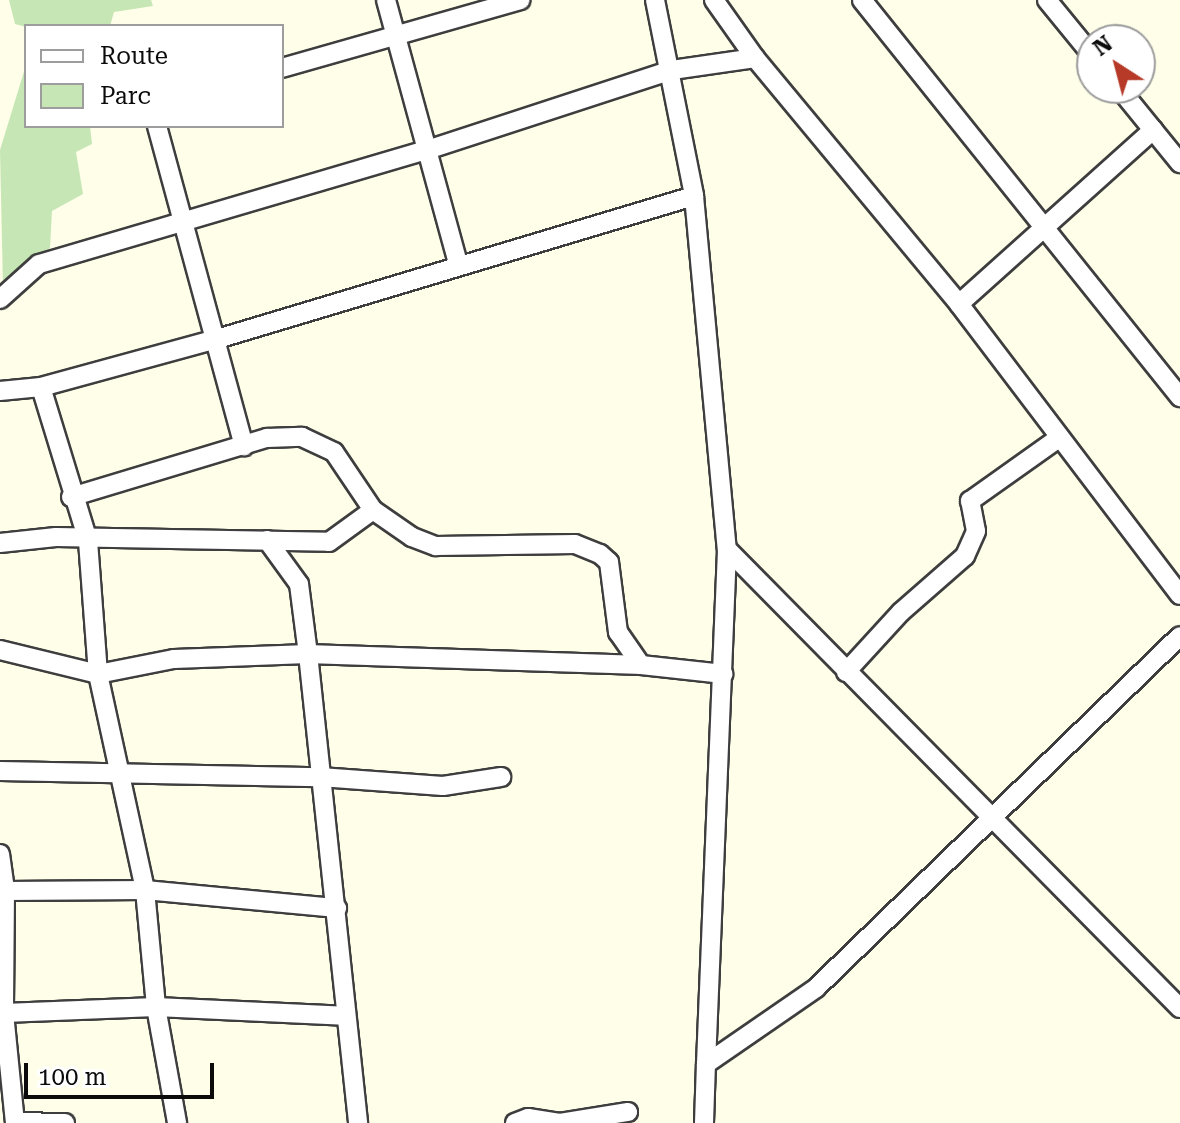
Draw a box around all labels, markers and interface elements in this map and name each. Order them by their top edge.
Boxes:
legend [24,24,284,128]
north arrow [1076,24,1156,104]
text: N [1089,31,1117,61]
text: Route [100,42,168,70]
text: Parc [100,82,151,110]
scale bar [28,1047,218,1097]
text: 100 m [38,1063,106,1091]

